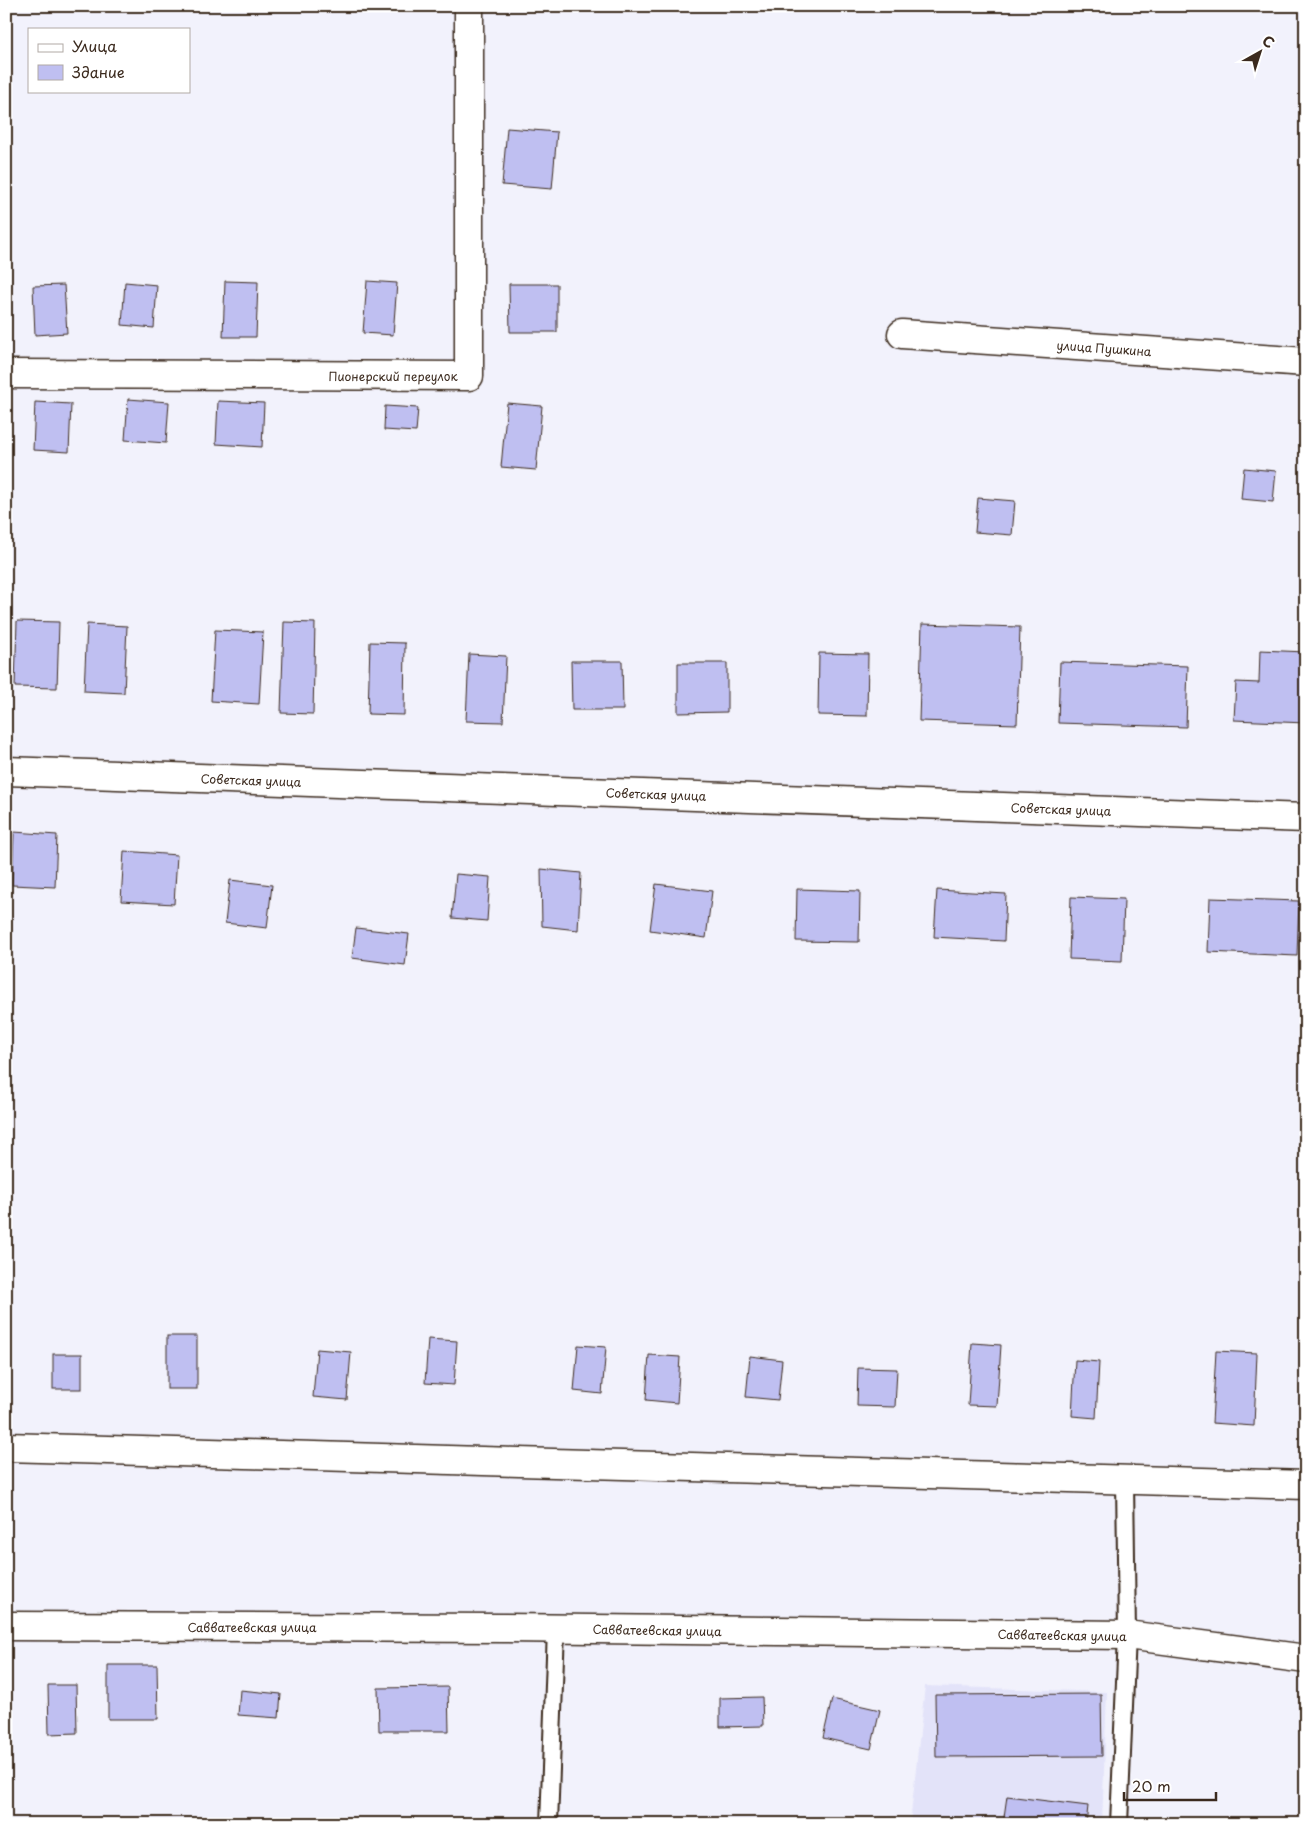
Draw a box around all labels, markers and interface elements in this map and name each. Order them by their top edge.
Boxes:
legend [28,28,190,92]
north arrow [1234,28,1284,78]
text: С [1258,30,1279,53]
text: Улица [72,34,117,57]
text: Здание [72,60,125,83]
street label: улица Пушкина [1056,336,1153,360]
street label: Пионерский переулок [328,367,458,385]
street label: Советская улица [200,769,302,791]
street label: Советская улица [605,783,707,805]
street label: Советская улица [1010,798,1112,820]
street label: Савватеевская улица [187,1618,317,1636]
street label: Савватеевская улица [592,1620,722,1640]
street label: Савватеевская улица [997,1625,1127,1645]
scale bar [1124,1770,1217,1802]
text: 20 m [1132,1774,1171,1797]

